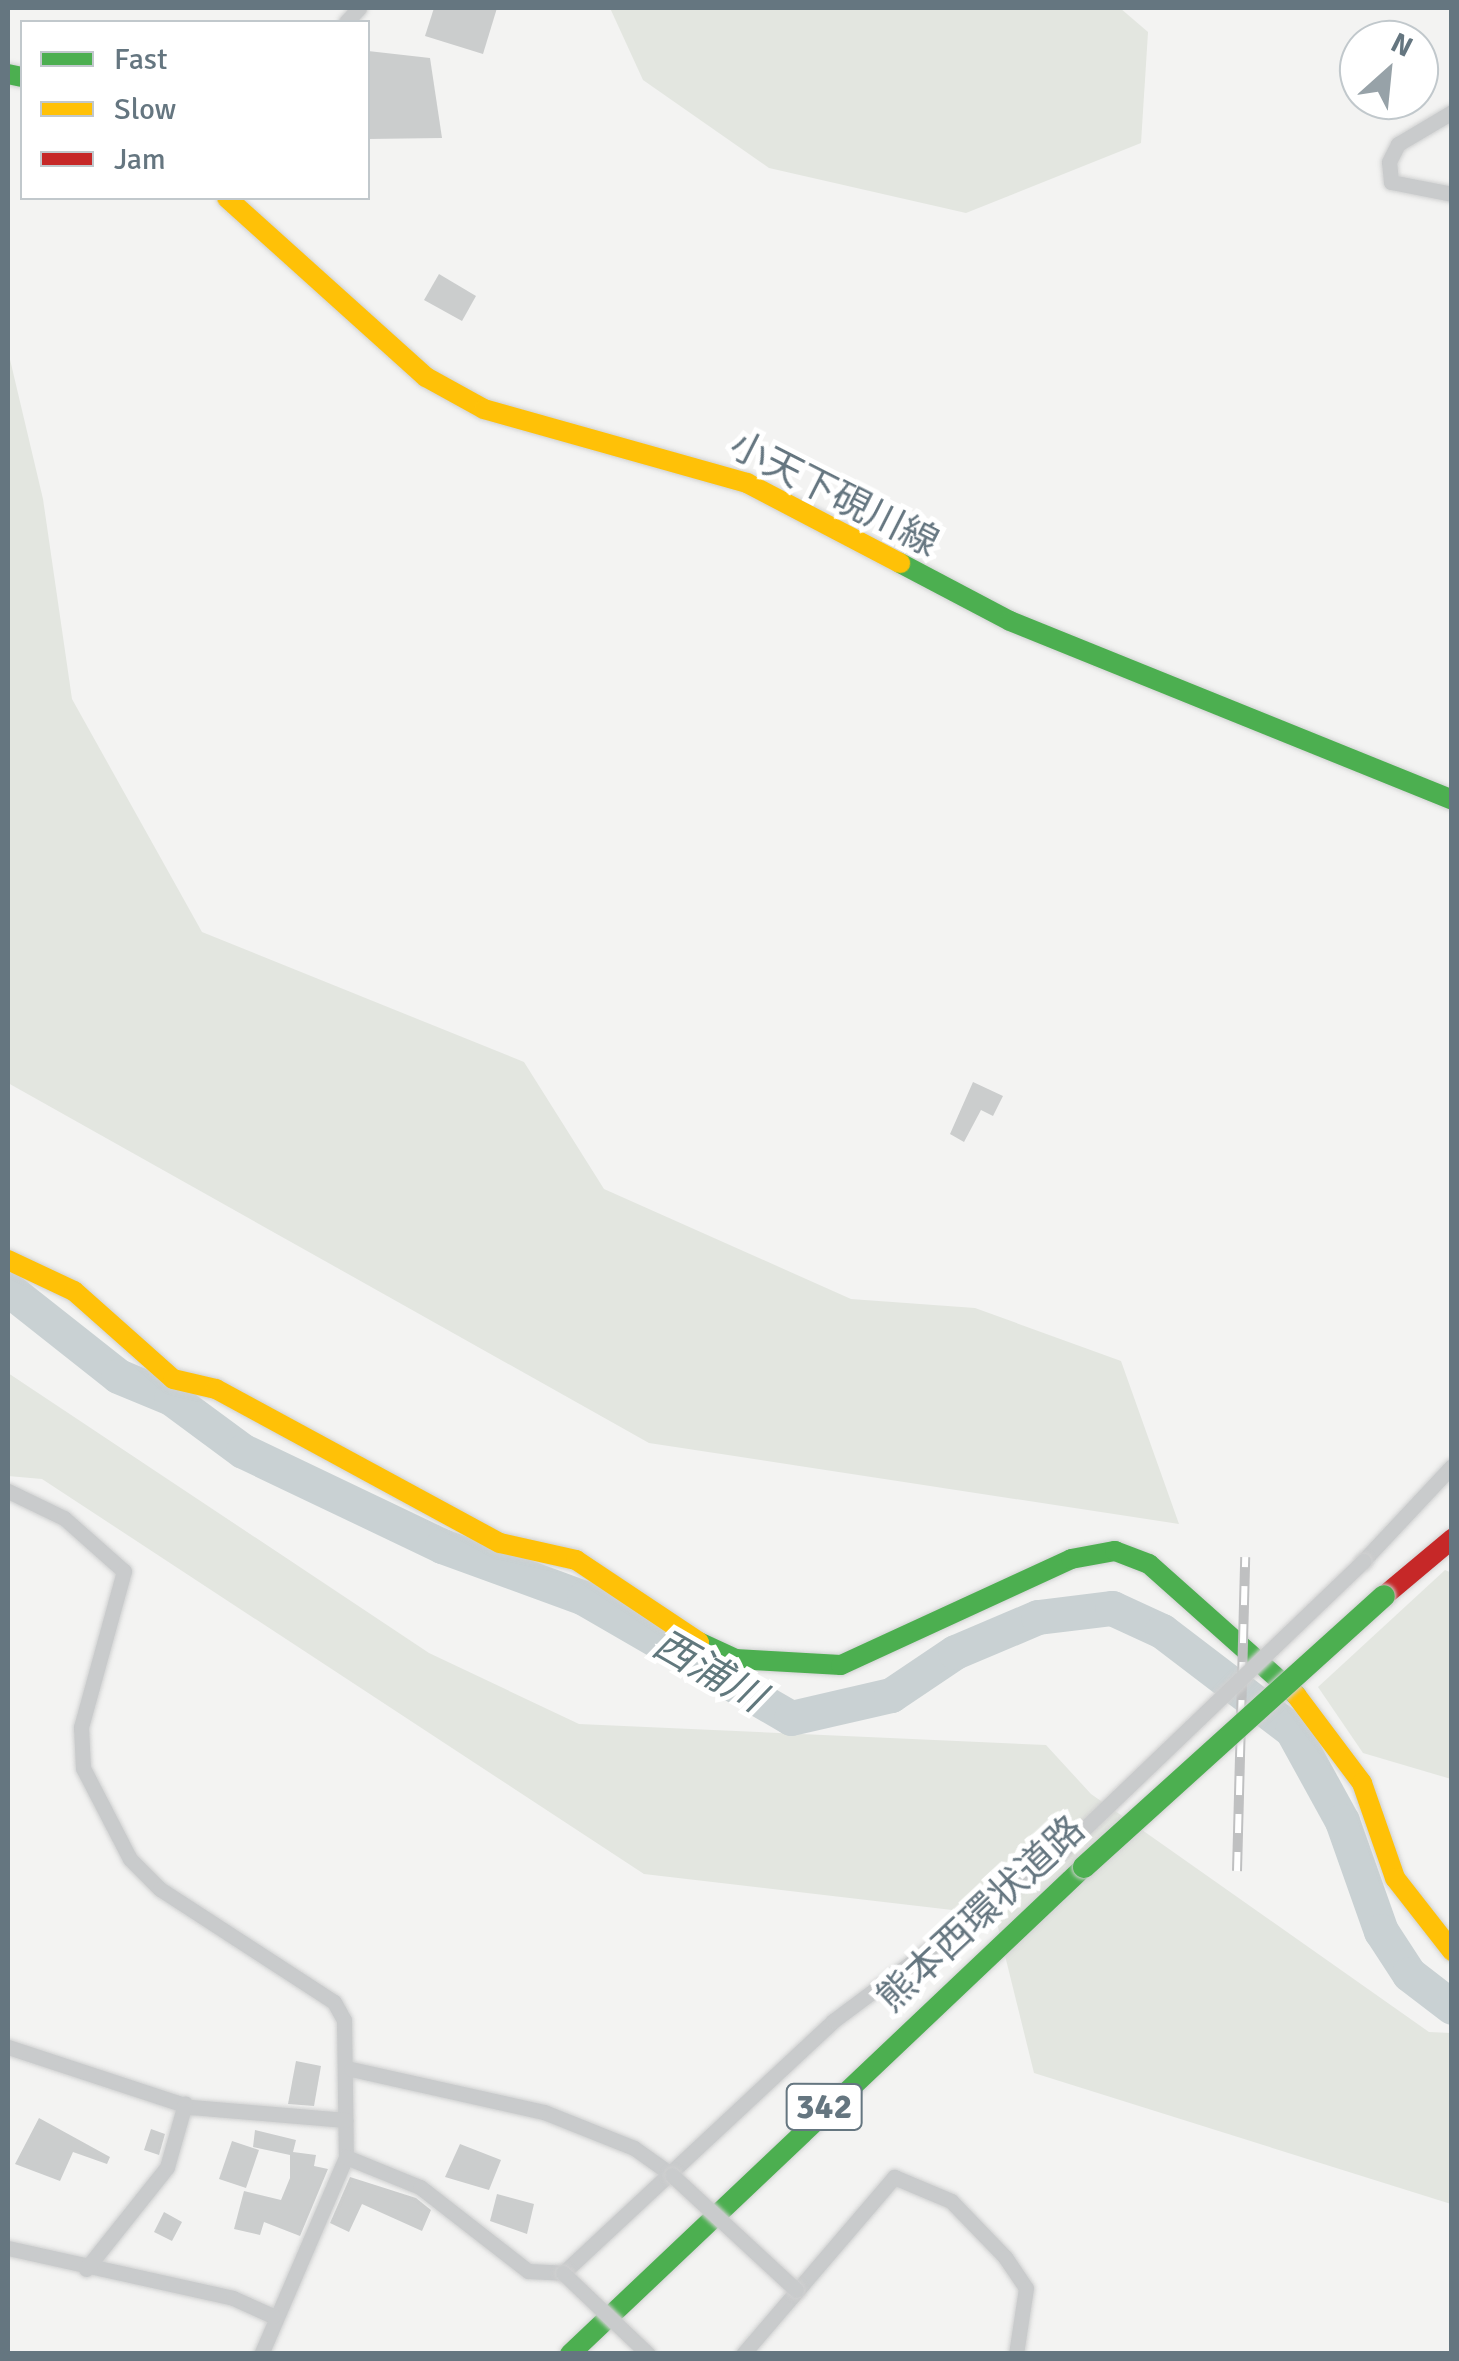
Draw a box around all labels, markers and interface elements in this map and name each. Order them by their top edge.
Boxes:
legend [20,20,370,200]
north arrow [1339,20,1439,120]
text: N [1385,25,1418,65]
text: Fast [114,41,167,78]
text: Slow [114,91,176,128]
text: Jam [114,141,166,178]
street label: 小天下硯川線 [722,422,946,566]
water label: 西浦川 [645,1620,773,1722]
street label: 熊本西環状道路 [868,1807,1094,2021]
road number: 342 [784,2077,864,2137]

